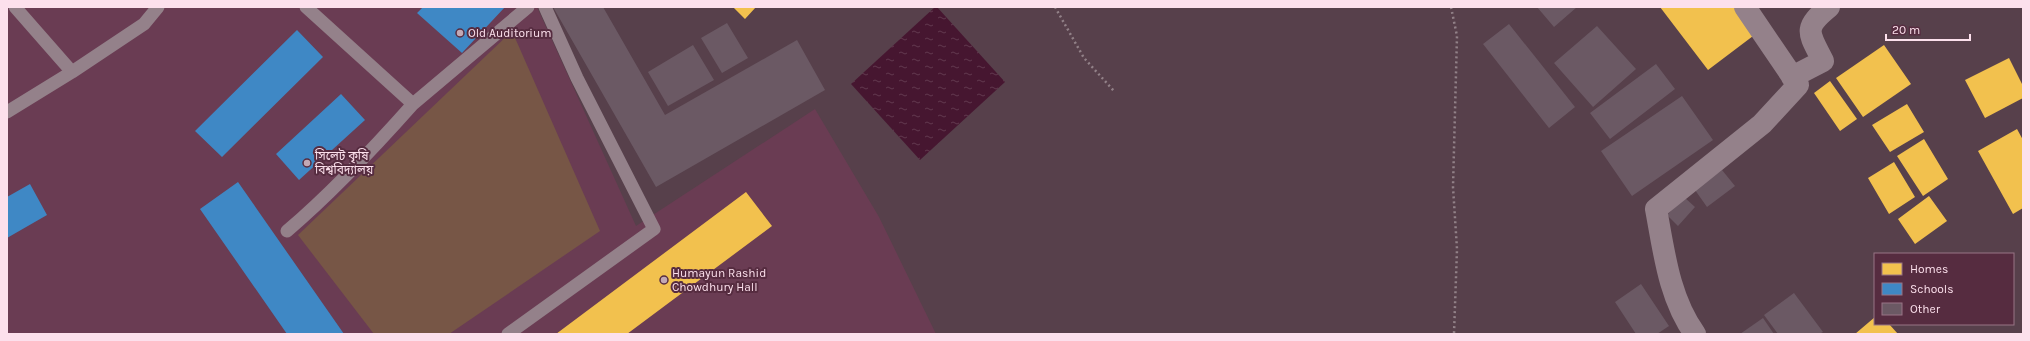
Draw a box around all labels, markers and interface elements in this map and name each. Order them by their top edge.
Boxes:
scale bar [1886,16,1970,42]
text: 20 m [1892,23,1920,37]
place label: Old Auditorium [468,26,551,40]
marker: Old Auditorium [455,28,465,38]
place label: সিলেট কৃষি বিশ্ববিদ্যালয় [314,148,374,177]
marker: সিলেট কৃষি বিশ্ববিদ্যালয় [302,158,312,168]
legend [1874,253,2014,325]
text: Homes [1910,262,1948,276]
place label: Humayun Rashid Chowdhury Hall [672,266,766,294]
marker: Humayun Rashid Chowdhury Hall [659,275,669,285]
text: Schools [1910,282,1953,296]
text: Other [1910,302,1941,316]

